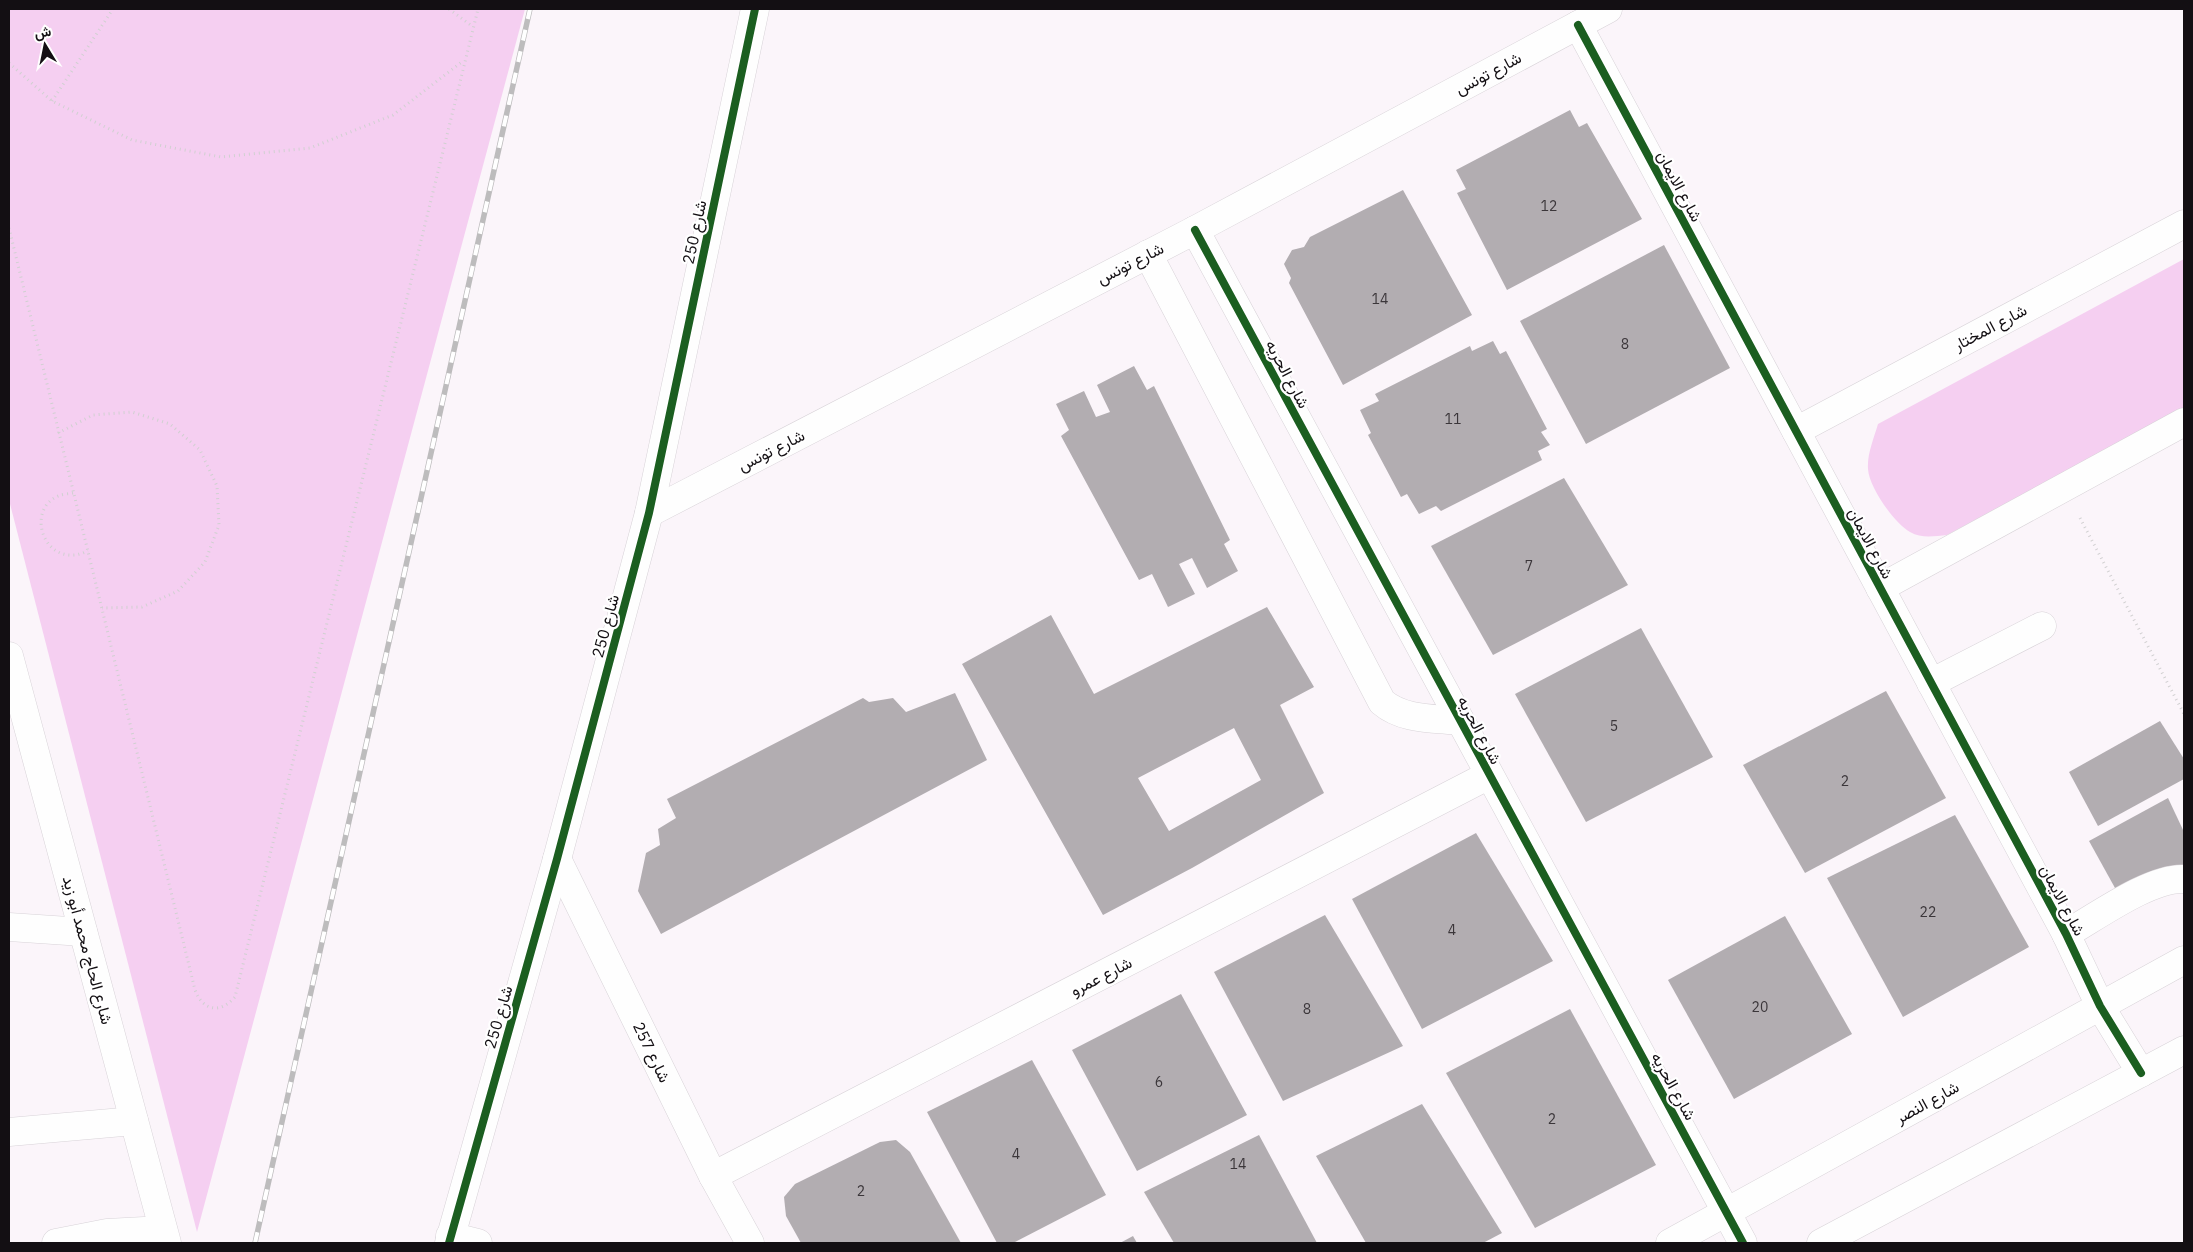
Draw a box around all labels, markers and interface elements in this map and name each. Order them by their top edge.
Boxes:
north arrow [20,20,70,70]
text: ش [33,22,53,43]
street label: شارع تونس [1451,47,1526,101]
street label: شارع الايمان [1651,147,1707,226]
house number: 12 [1541,197,1557,215]
street label: شارع 250 [677,198,712,266]
street label: شارع تونس [1093,238,1168,290]
house number: 14 [1372,290,1388,308]
street label: شارع المختار [1949,299,2031,357]
house number: 8 [1621,335,1629,353]
street label: شارع الحريه [1260,336,1314,413]
house number: 11 [1445,410,1461,428]
street label: شارع تونس [734,425,809,477]
street label: شارع الايمان [1842,504,1898,583]
house number: 7 [1525,557,1533,575]
street label: شارع 250 [587,592,625,660]
street label: شارع الحريه [1452,692,1506,769]
house number: 5 [1610,717,1618,735]
house number: 2 [1841,772,1849,790]
street label: شارع الايمان [2034,861,2090,940]
street label: شارع الحاج محمد أبو زيد [57,873,117,1027]
house number: 22 [1920,903,1936,921]
house number: 4 [1448,921,1456,939]
street label: شارع عمرو [1067,952,1136,1002]
street label: شارع 250 [479,983,518,1051]
house number: 20 [1752,998,1768,1016]
house number: 8 [1303,1000,1311,1018]
street label: شارع 257 [627,1019,675,1086]
street label: شارع الحريه [1645,1049,1701,1124]
house number: 6 [1155,1073,1163,1091]
street label: شارع النصر [1891,1076,1963,1130]
house number: 2 [1548,1110,1556,1128]
house number: 4 [1012,1145,1020,1163]
house number: 14 [1230,1155,1246,1173]
house number: 2 [857,1182,865,1200]

